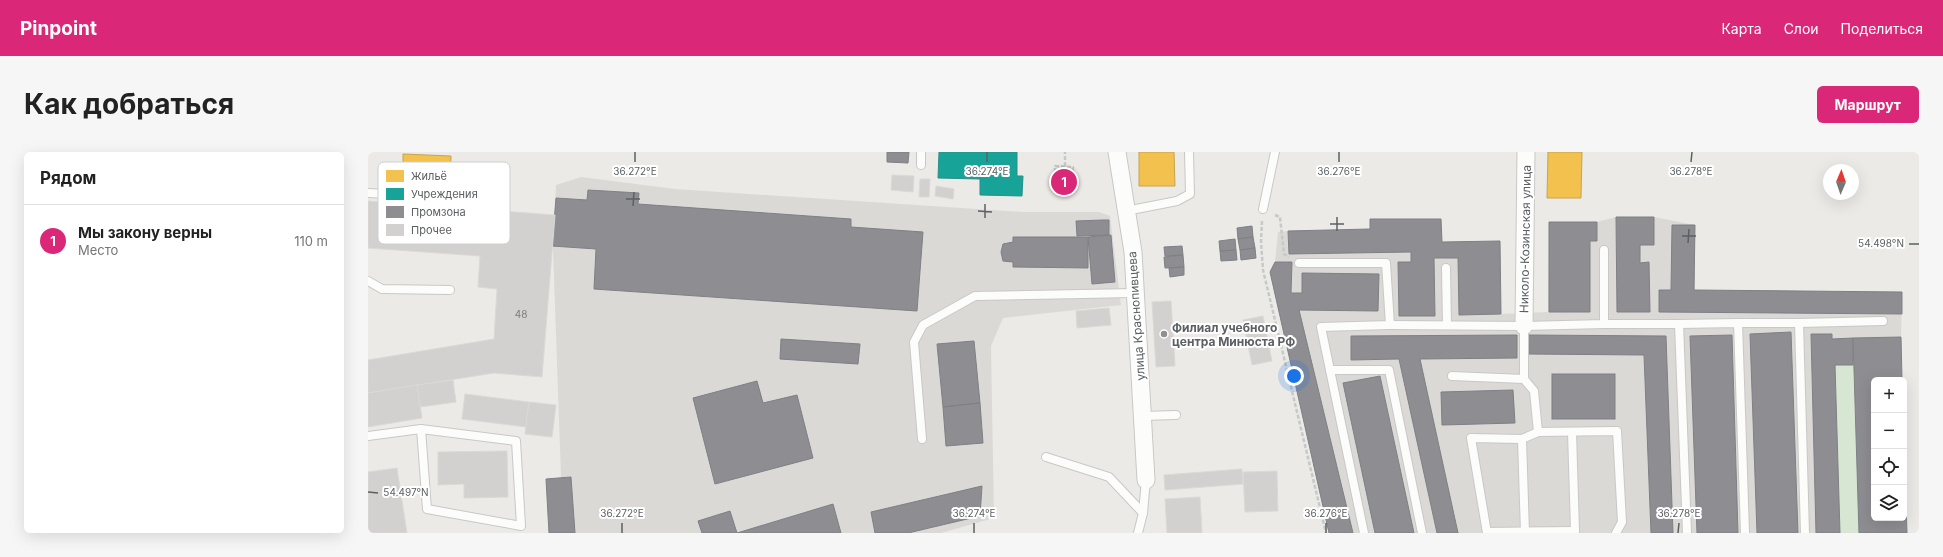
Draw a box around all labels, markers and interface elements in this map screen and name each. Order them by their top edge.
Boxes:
text: Pinpoint [20,17,97,40]
text: Карта [1721,20,1762,37]
text: Слои [1784,20,1819,37]
text: Поделиться [1841,20,1923,37]
button: Маршрут [1817,86,1919,123]
text: Как добраться [24,87,234,121]
legend [378,162,510,244]
north arrow [1823,164,1859,200]
text: 36.272°E [613,165,657,177]
text: 36.274°E [966,165,1008,177]
text: 36.276°E [1317,165,1361,177]
street label: Николо-Козинская улица [1516,165,1534,313]
text: 36.278°E [1669,165,1713,177]
pin: 1 [1051,167,1077,197]
text: Рядом [40,168,96,188]
text: Жильё [411,169,447,183]
text: Учреждения [411,187,478,201]
text: Промзона [411,205,466,219]
text: Мы закону верны [78,223,212,242]
text: Прочее [411,223,452,237]
text: 1 [50,233,56,249]
text: 110 m [294,233,328,249]
text: 54.498°N [1858,237,1904,249]
text: Место [78,242,118,258]
street label: улица Краснопивцева [1124,251,1148,381]
house number: 48 [515,308,527,320]
place label: Филиал учебного центра Минюста РФ [1172,320,1295,349]
marker: Филиал учебного центра Минюста РФ [1159,329,1169,339]
your location [1284,366,1304,386]
map controls [1871,377,1907,521]
button: + [1871,377,1907,413]
button: − [1871,413,1907,449]
button: locate [1871,449,1907,485]
button: layers [1871,485,1907,521]
text: 54.497°N [383,486,429,498]
text: 36.272°E [600,507,644,519]
text: 36.274°E [953,507,995,519]
text: 36.276°E [1304,507,1348,519]
text: 36.278°E [1657,507,1701,519]

